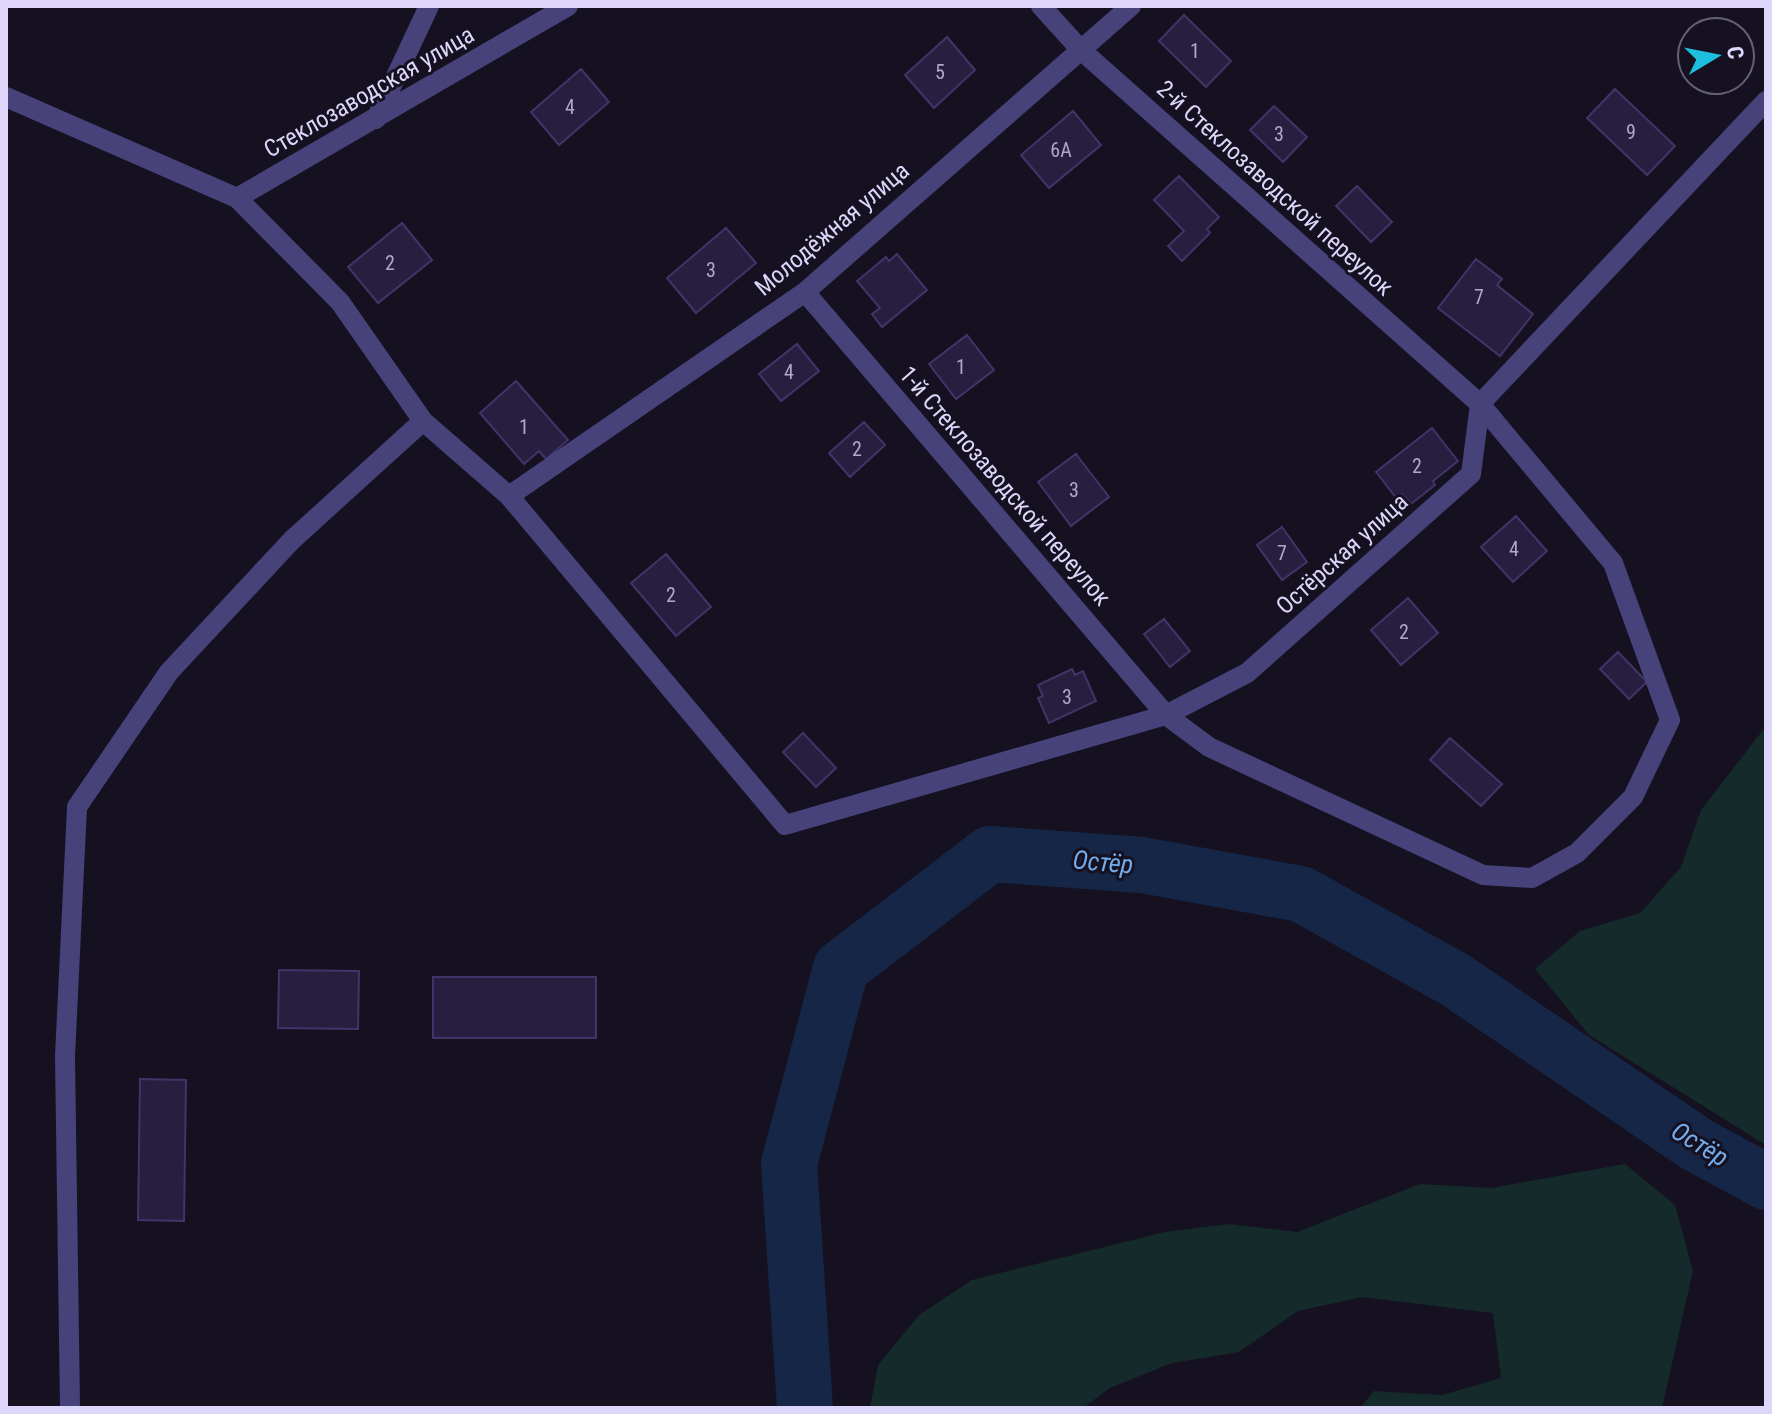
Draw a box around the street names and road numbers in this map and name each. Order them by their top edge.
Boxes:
street label: Стеклозаводская улица [259,20,479,164]
street label: 2-й Стеклозаводской переулок [1151,75,1399,302]
street label: Молодёжная улица [749,156,915,302]
street label: 1-й Стеклозаводской переулок [893,361,1117,612]
street label: Остёрская улица [1271,488,1413,620]

